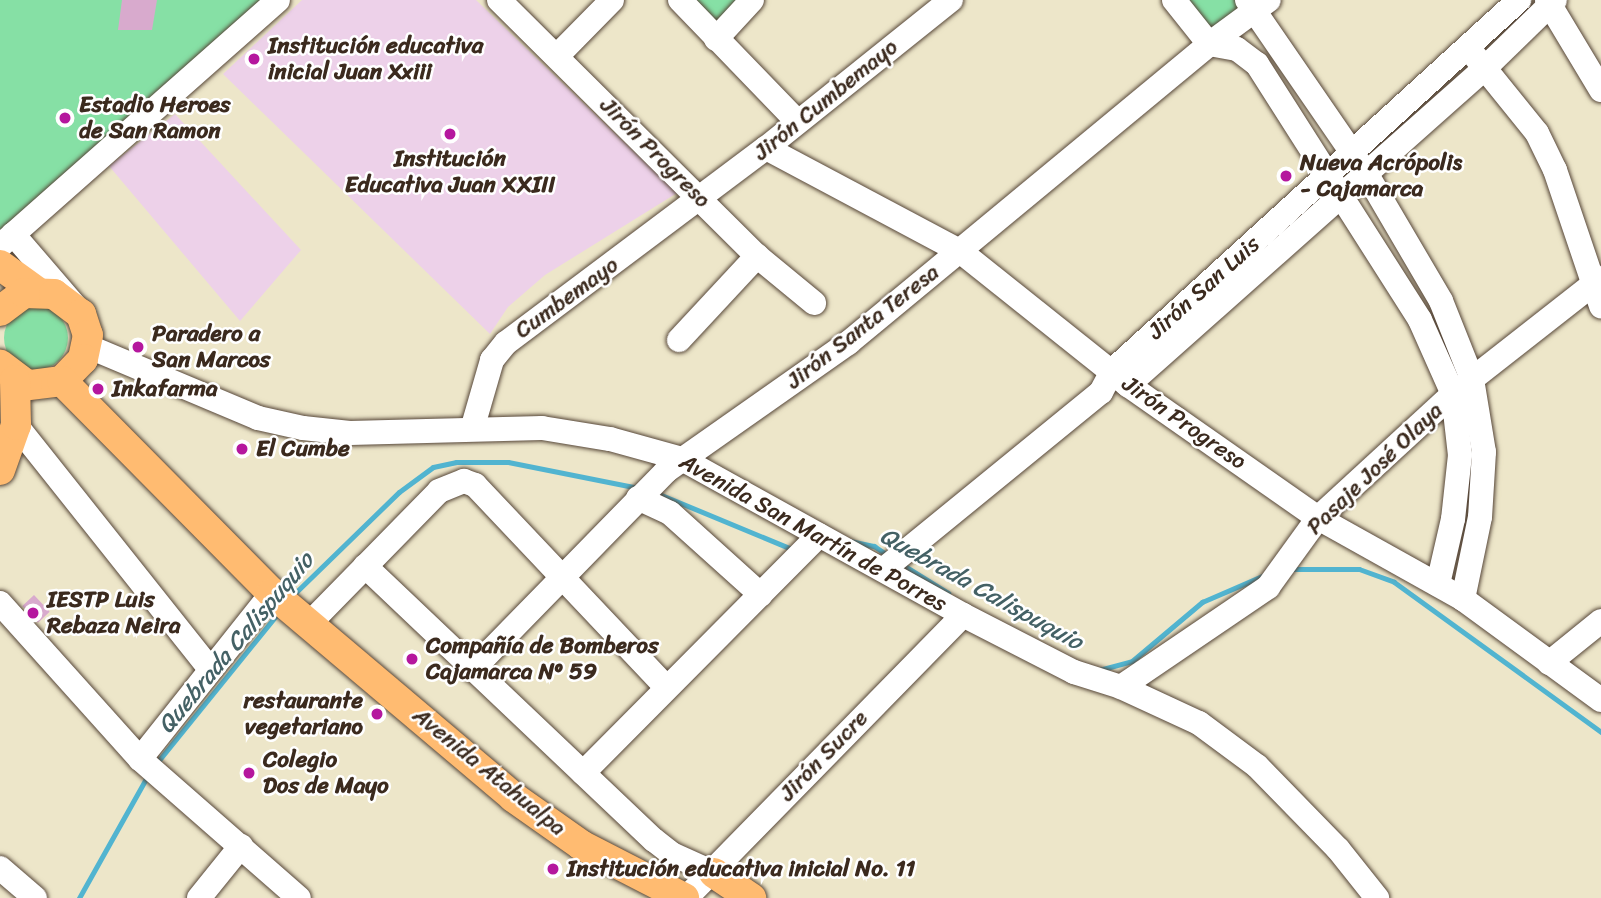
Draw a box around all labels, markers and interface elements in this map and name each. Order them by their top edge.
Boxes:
place label: Institución educativa inicial Juan Xxiii [268,32,483,86]
street label: Jirón Cumbemayo [748,33,904,167]
marker: Institución educativa inicial Juan Xxiii [246,51,262,67]
place label: Estadio Heroes de San Ramon [79,91,231,145]
street label: Jirón Progreso [593,91,717,215]
marker: Estadio Heroes de San Ramon [57,110,73,126]
marker: Institución Educativa Juan XXIII [442,126,458,142]
place label: Institución Educativa Juan XXIII [345,145,555,199]
place label: Nueva Acrópolis - Cajamarca [1300,149,1463,203]
marker: Nueva Acrópolis - Cajamarca [1278,168,1294,184]
street label: Jirón San Luis [1142,231,1266,345]
street label: Cumbemayo [510,251,624,345]
street label: Jirón Santa Teresa [780,258,946,396]
place label: Paradero a San Marcos [152,320,269,374]
marker: Paradero a San Marcos [130,339,146,355]
street label: Jirón Progreso [1116,370,1252,476]
place label: Inkafarma [112,375,217,403]
marker: Inkafarma [90,381,106,397]
street label: Pasaje José Olaya [1301,397,1449,541]
place label: El Cumbe [256,435,350,463]
marker: El Cumbe [234,441,250,457]
street label: Avenida San Martín de Porres [675,448,951,618]
water label: Quebrada Calispuquio [875,521,1087,657]
water label: Quebrada Calispuquio [152,547,320,739]
place label: IESTP Luis Rebaza Neira [47,586,180,640]
marker: IESTP Luis Rebaza Neira [25,605,41,621]
place label: Compañía de Bomberos Cajamarca Nº 59 [426,632,659,686]
marker: Compañía de Bomberos Cajamarca Nº 59 [404,651,420,667]
place label: restaurante vegetariano [244,687,363,741]
street label: Avenida Atahualpa [407,702,571,842]
street label: Jirón Sucre [774,705,874,807]
marker: restaurante vegetariano [369,706,385,722]
place label: Colegio Dos de Mayo [263,746,389,800]
marker: Colegio Dos de Mayo [241,765,257,781]
place label: Institución educativa inicial No. 11 [567,855,915,883]
marker: Institución educativa inicial No. 11 [545,861,561,877]

